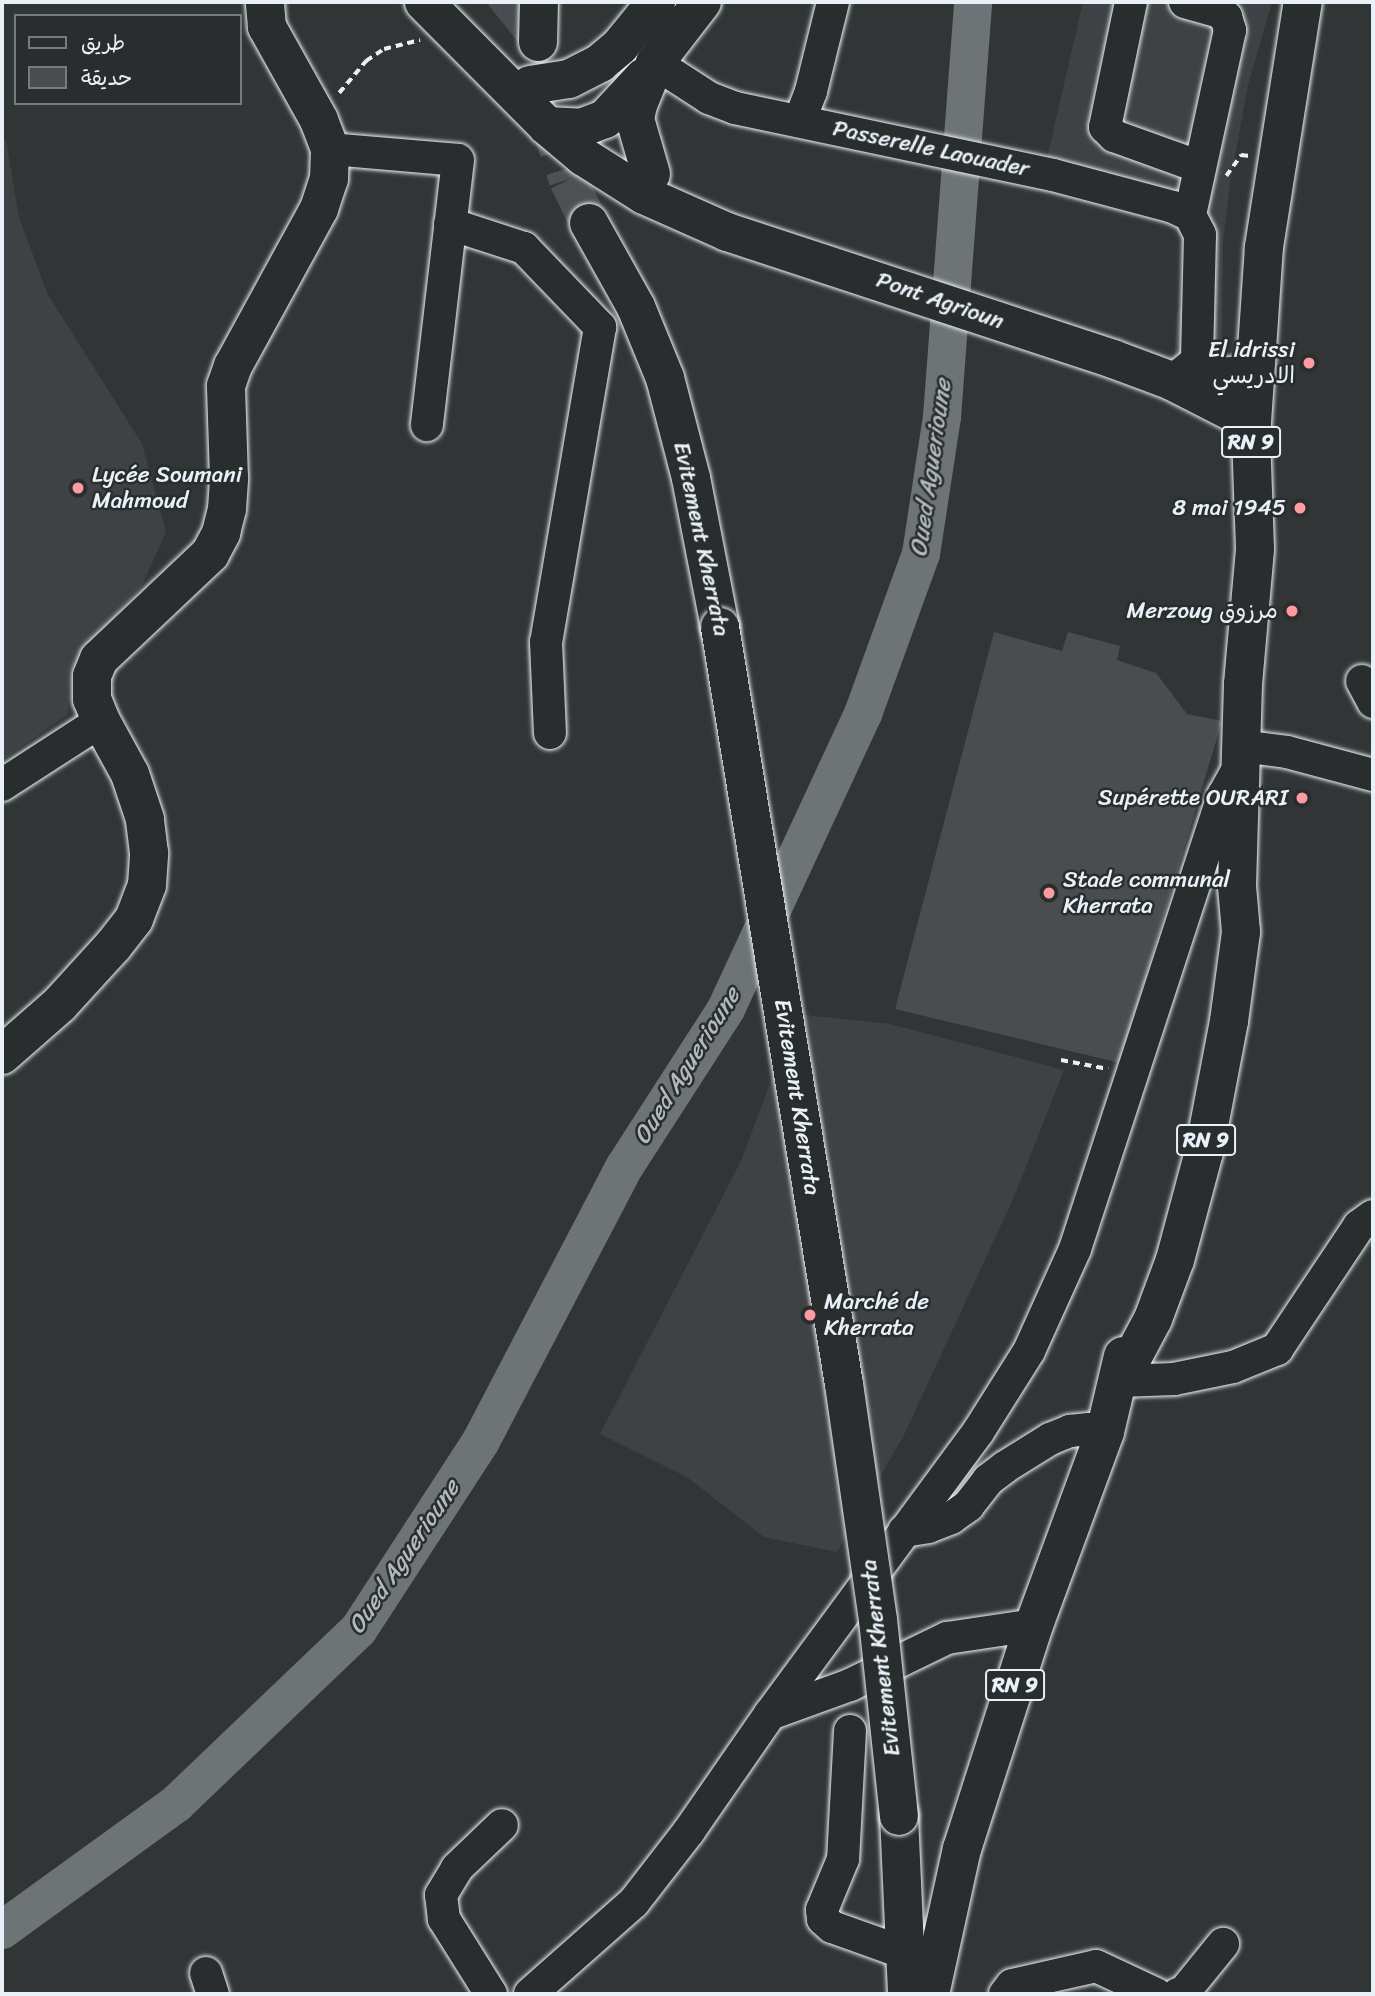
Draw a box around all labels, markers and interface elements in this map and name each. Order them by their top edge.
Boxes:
legend [14,14,242,105]
text: طريق [81,24,125,62]
text: حديقة [81,59,132,97]
street label: Passerelle Laouader [830,115,1032,183]
street label: Pont Agrioun [873,266,1007,336]
place label: El idrissi الادريسي [1209,336,1295,390]
marker: El idrissi الادريسي [1301,355,1317,371]
water label: Oued Aguerioune [904,377,958,559]
road number: RN 9 [1220,424,1282,460]
street label: Evitement Kherrata [667,439,735,639]
place label: Lycée Soumani Mahmoud [92,461,242,515]
marker: Lycée Soumani Mahmoud [70,480,86,496]
place label: 8 mai 1945 [1172,494,1286,522]
marker: 8 mai 1945 [1292,500,1308,516]
place label: Merzoug مرزوق [1126,597,1278,625]
marker: Merzoug مرزوق [1284,603,1300,619]
place label: Supérette OURARI [1098,784,1288,812]
marker: Supérette OURARI [1294,790,1310,806]
place label: Stade communal Kherrata [1063,866,1230,920]
marker: Stade communal Kherrata [1041,885,1057,901]
water label: Oued Aguerioune [627,983,747,1149]
street label: Evitement Kherrata [768,997,826,1197]
road number: RN 9 [1174,1122,1238,1158]
place label: Marché de Kherrata [824,1288,929,1342]
marker: Marché de Kherrata [802,1307,818,1323]
water label: Oued Aguerioune [342,1475,466,1639]
street label: Evitement Kherrata [855,1558,907,1758]
road number: RN 9 [984,1668,1046,1702]

